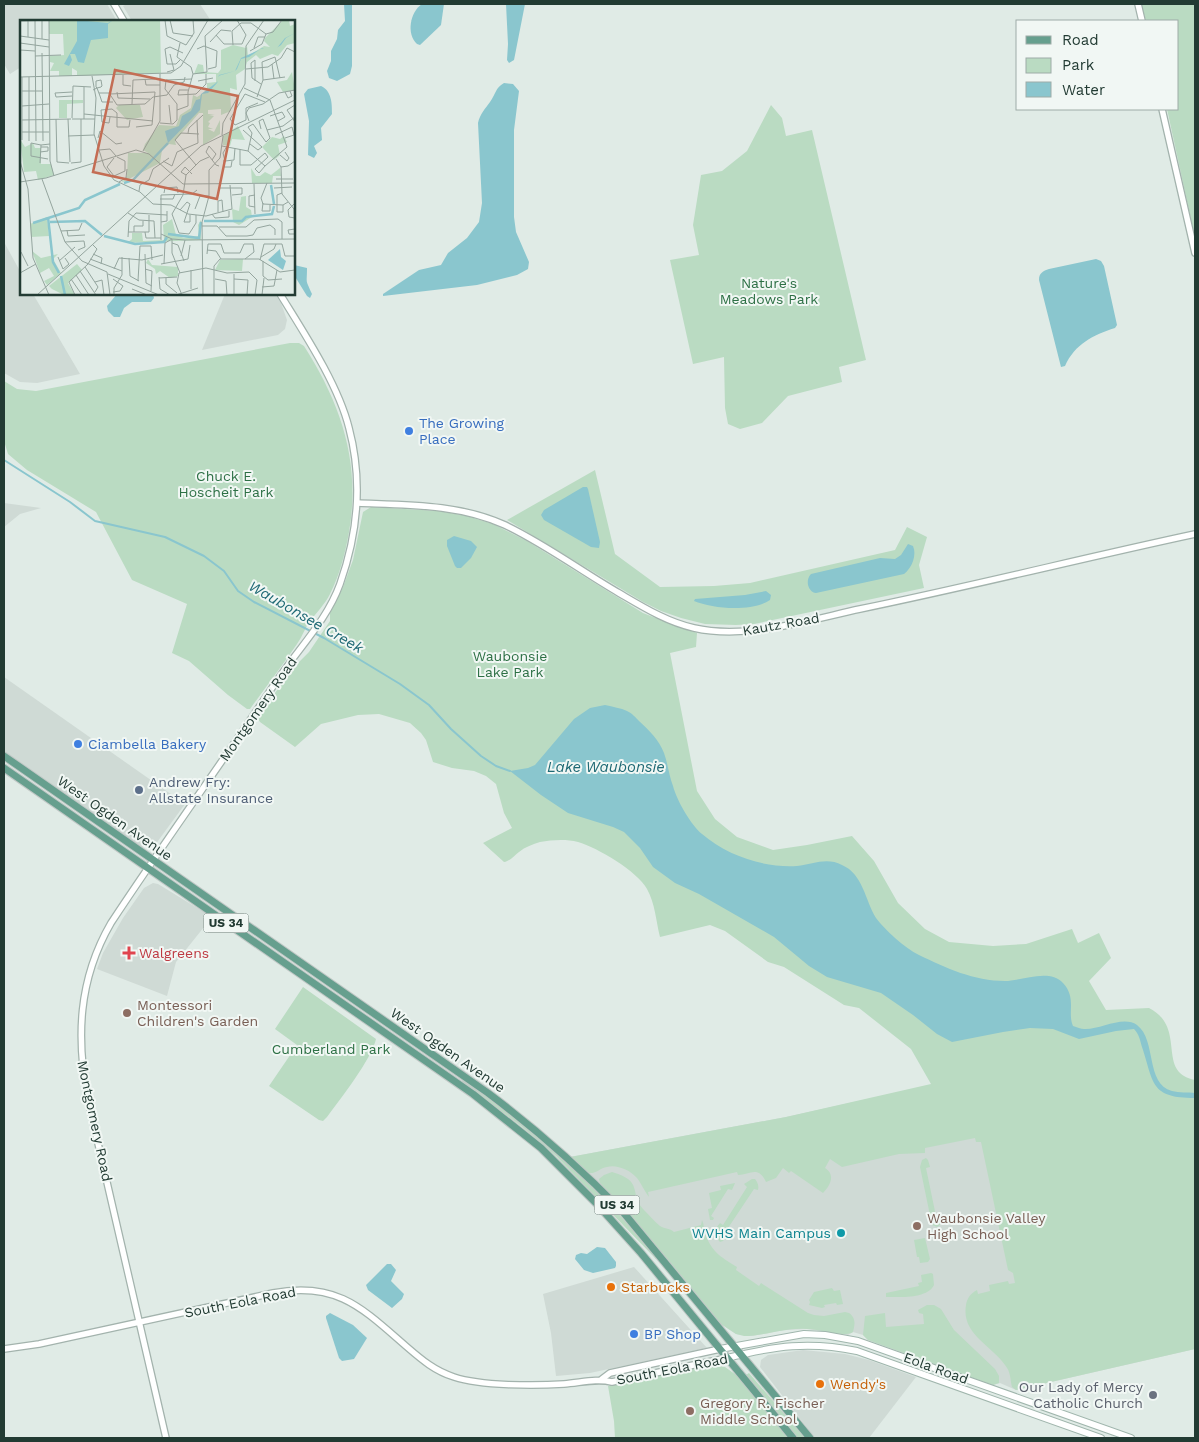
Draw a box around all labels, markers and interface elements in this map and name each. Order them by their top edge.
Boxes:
inset map [20,20,295,295]
legend [1016,20,1179,110]
text: Road [1062,31,1099,49]
text: Park [1062,56,1095,74]
text: Water [1062,81,1105,99]
park label: Nature's Meadows Park [720,275,818,307]
place label: The Growing Place [419,415,505,447]
marker: The Growing Place [403,425,415,437]
park label: Chuck E. Hoscheit Park [178,468,274,500]
water label: Waubonsee Creek [245,577,367,658]
street label: Kautz Road [741,609,821,639]
park label: Waubonsie Lake Park [473,648,547,680]
street label: Montgomery Road [216,654,300,764]
place label: Ciambella Bakery [88,736,207,752]
marker: Ciambella Bakery [72,738,84,750]
water label: Lake Waubonsie [547,758,665,776]
street label: West Ogden Avenue [55,772,175,864]
place label: Andrew Fry: Allstate Insurance [149,774,273,806]
marker: Andrew Fry: Allstate Insurance [133,784,145,796]
road number: US 34 [204,914,248,932]
place label: Walgreens [139,945,209,961]
marker: Walgreens [123,947,135,959]
place label: Montessori Children's Garden [137,997,258,1029]
street label: West Ogden Avenue [388,1004,508,1096]
marker: Montessori Children's Garden [121,1007,133,1019]
park label: Cumberland Park [272,1041,390,1057]
street label: Montgomery Road [74,1059,116,1183]
road number: US 34 [594,1196,640,1214]
place label: Waubonsie Valley High School [927,1210,1046,1242]
marker: Waubonsie Valley High School [911,1220,923,1232]
place label: WVHS Main Campus [692,1225,831,1241]
marker: WVHS Main Campus [835,1227,847,1239]
place label: Starbucks [621,1279,690,1295]
marker: Starbucks [605,1281,617,1293]
street label: South Eola Road [183,1283,297,1321]
place label: BP Shop [644,1326,701,1342]
marker: BP Shop [628,1328,640,1340]
street label: Eola Road [901,1349,971,1387]
street label: South Eola Road [615,1350,729,1388]
place label: Wendy's [830,1376,886,1392]
marker: Wendy's [814,1378,826,1390]
place label: Our Lady of Mercy Catholic Church [1019,1379,1144,1411]
marker: Our Lady of Mercy Catholic Church [1147,1389,1159,1401]
place label: Gregory R. Fischer Middle School [700,1395,825,1427]
marker: Gregory R. Fischer Middle School [684,1405,696,1417]

